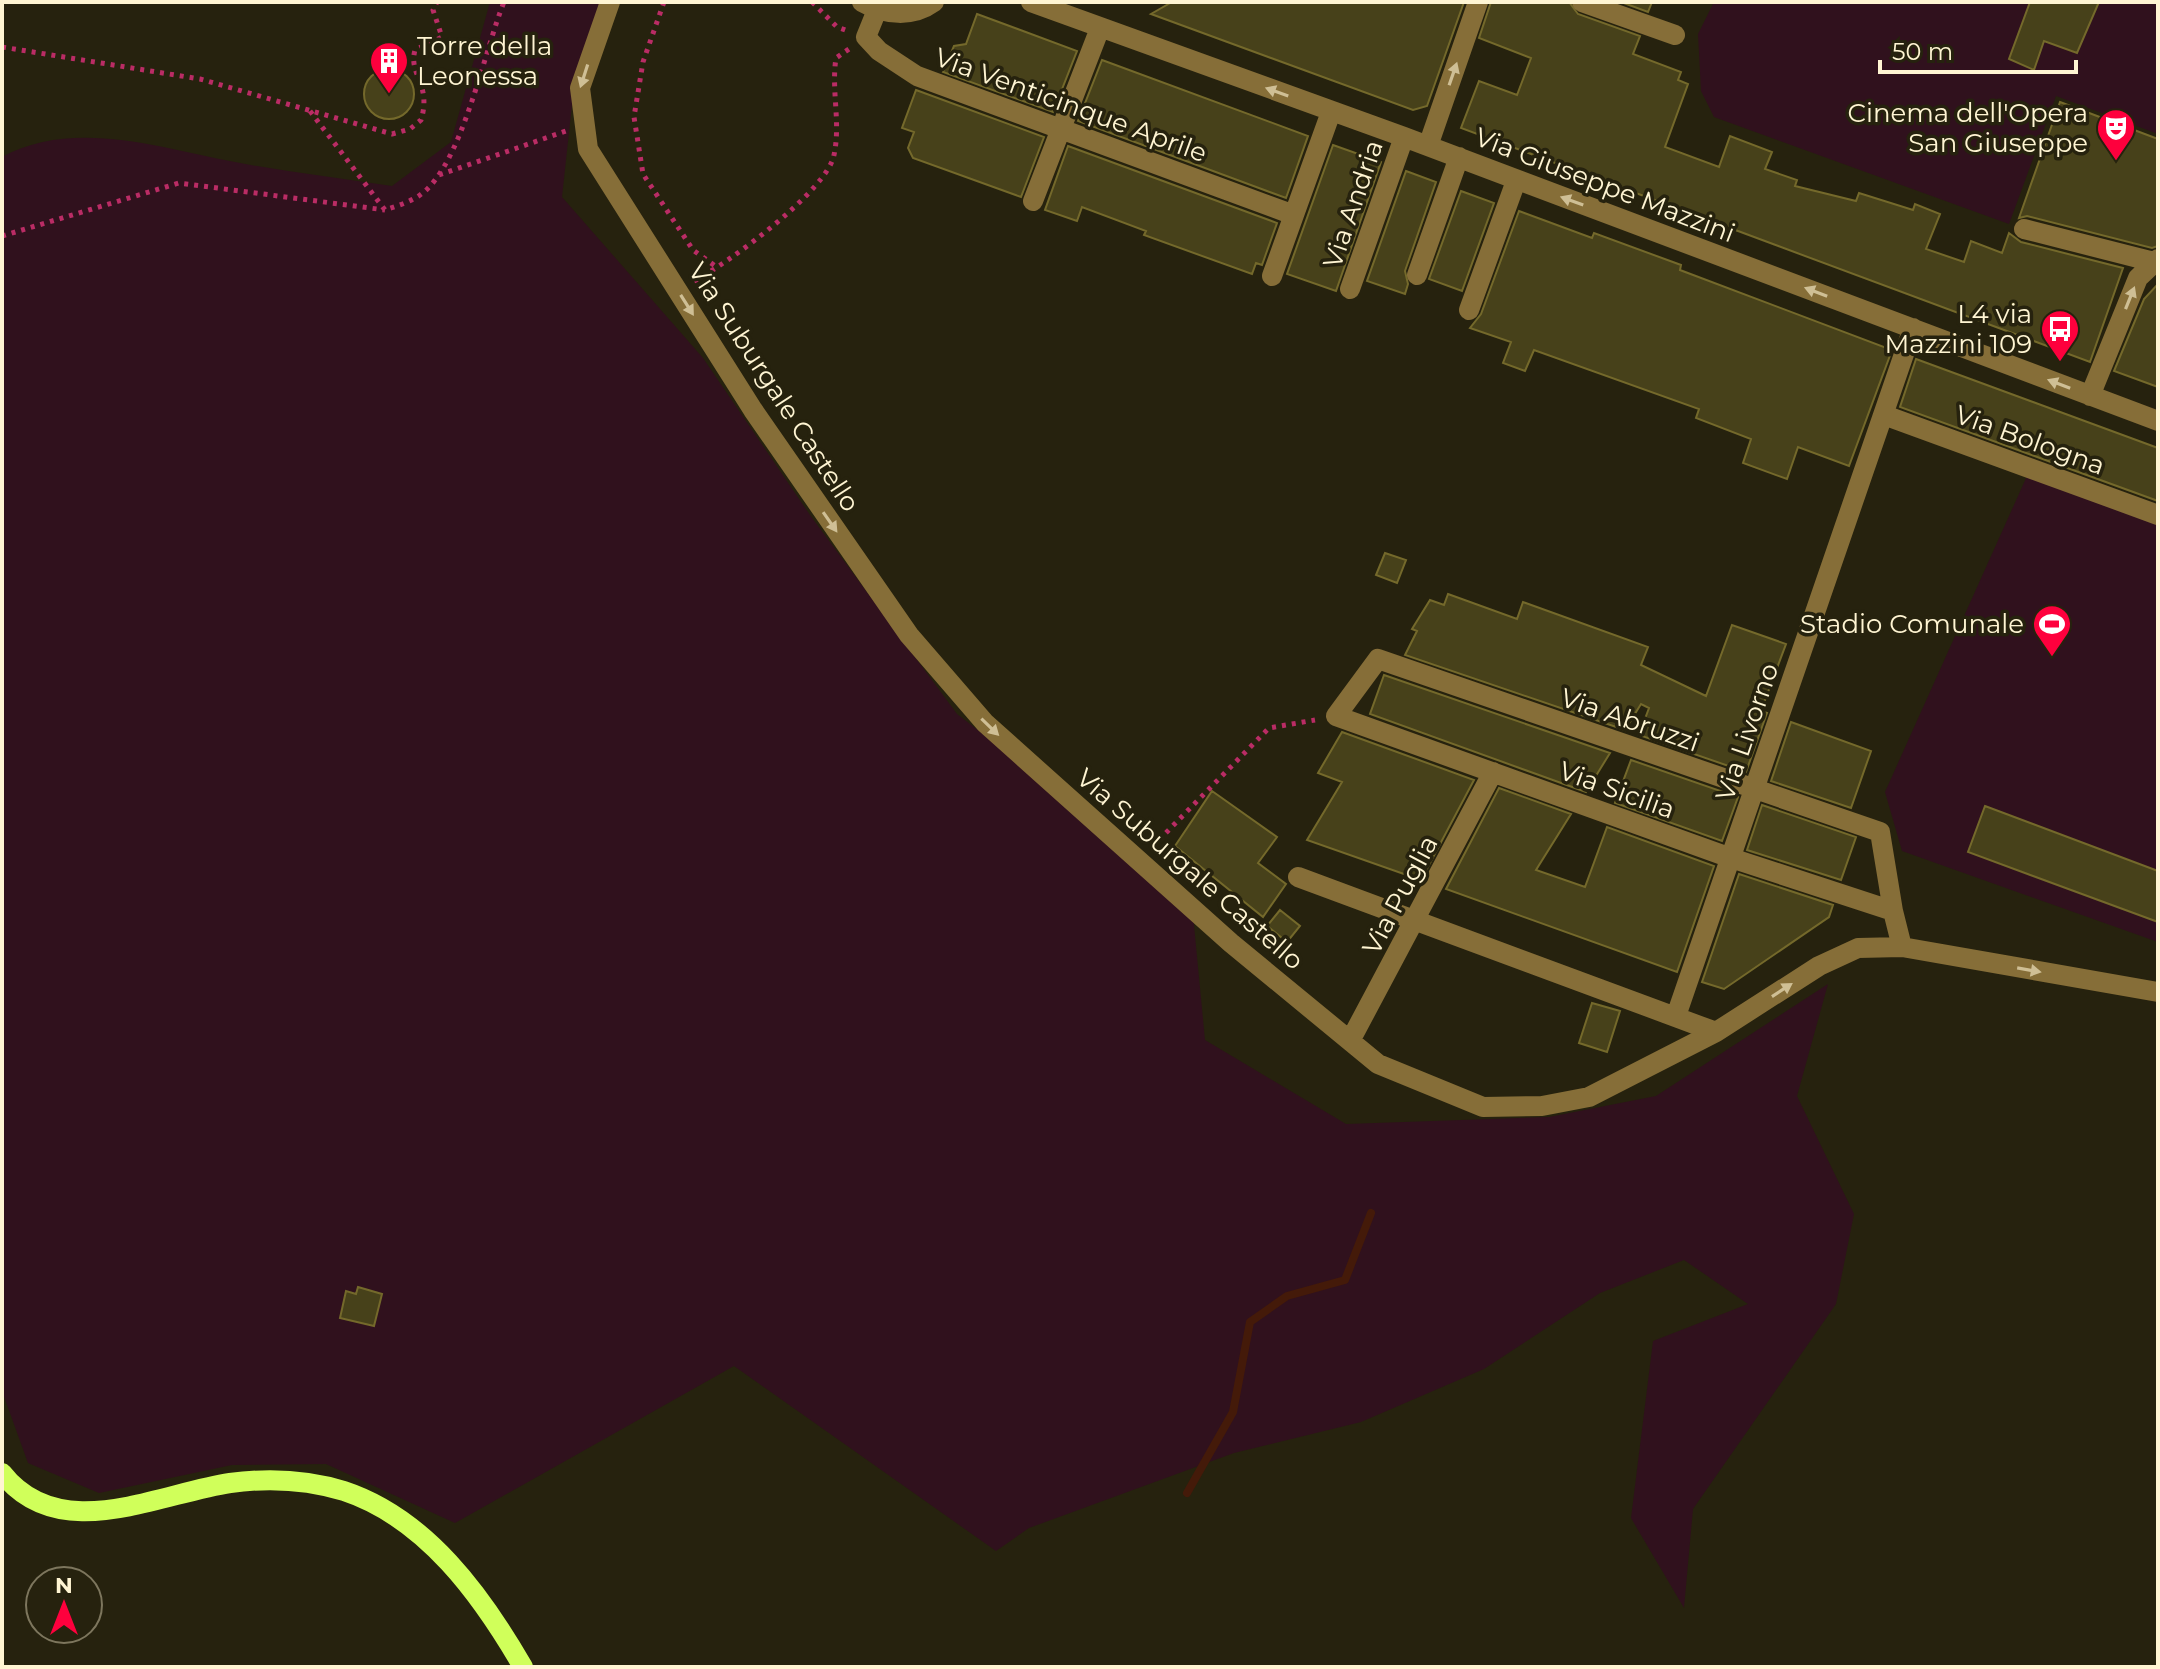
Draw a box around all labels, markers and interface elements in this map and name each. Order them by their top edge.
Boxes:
scale bar [1880,24,2076,74]
place label: Torre della Leonessa [417,30,552,92]
text: 50 m [1892,37,1953,66]
building icon: Torre della Leonessa [368,40,410,95]
street label: Via Venticinque Aprile [931,41,1211,169]
one-way arrow [1448,62,1460,86]
one-way arrow [578,64,590,88]
one-way arrow [1265,86,1289,98]
place label: Cinema dell'Opera San Giuseppe [1848,97,2088,159]
theatre icon: Cinema dell'Opera San Giuseppe [2095,107,2137,162]
street label: Via Giuseppe Mazzini [1470,121,1740,249]
street label: Via Andria [1316,136,1390,272]
one-way arrow [1560,195,1584,207]
street label: Via Suburgale Castello [681,256,867,518]
one-way arrow [1803,285,1827,298]
one-way arrow [2123,286,2136,310]
one-way arrow [680,294,694,316]
place label: L4 via Mazzini 109 [1884,298,2032,360]
bus stop icon: L4 via Mazzini 109 [2039,308,2081,363]
one-way arrow [2047,377,2071,390]
street label: Via Bologna [1951,398,2109,482]
one-way arrow [822,512,837,533]
sports icon: Stadio Comunale [2031,603,2073,658]
place label: Stadio Comunale [1800,608,2024,640]
street label: Via Livorno [1709,659,1785,805]
street label: Via Abruzzi [1556,681,1704,759]
one-way arrow [980,717,999,736]
street label: Via Sicilia [1555,754,1679,826]
street label: Via Suburgale Castello [1070,762,1310,976]
street label: Via Puglia [1355,830,1445,960]
one-way arrow [2017,964,2042,976]
one-way arrow [1771,983,1793,997]
north arrow [24,1565,104,1645]
text: N [55,1572,73,1599]

